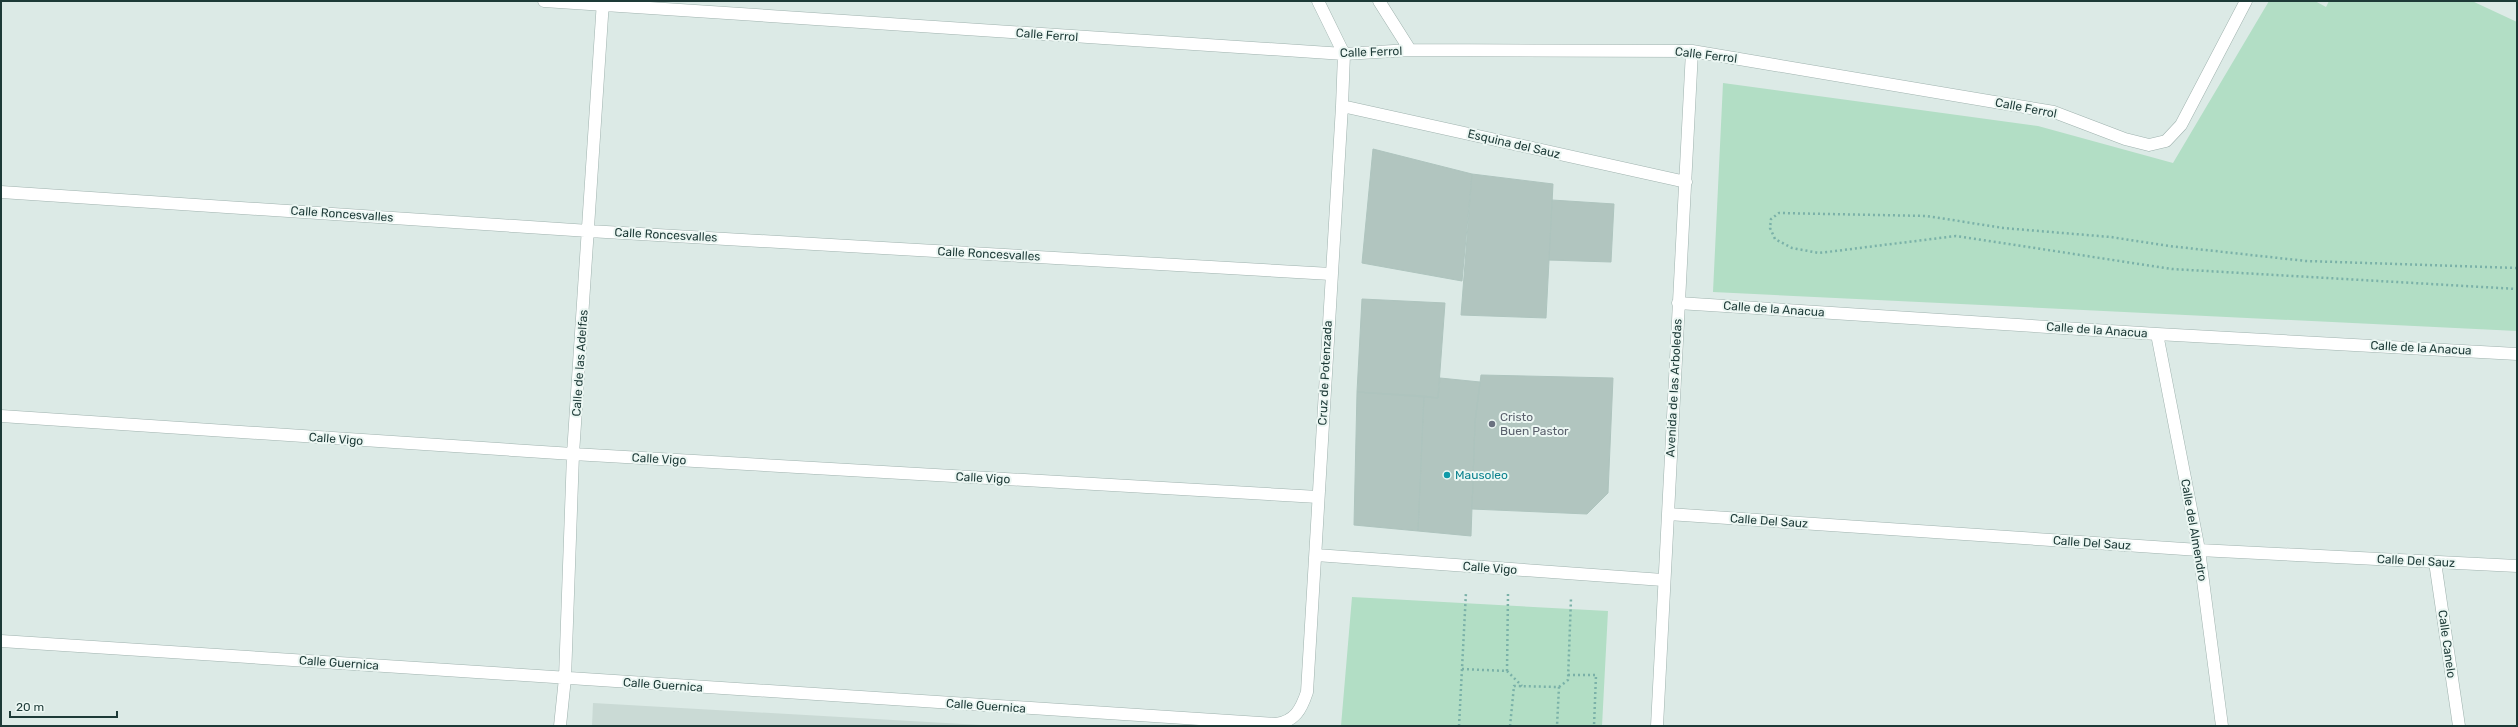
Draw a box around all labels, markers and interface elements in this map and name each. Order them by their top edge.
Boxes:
street label: Calle Ferrol [1015,26,1079,44]
street label: Calle Ferrol [1340,44,1403,60]
street label: Calle Ferrol [1674,44,1738,66]
street label: Calle Ferrol [1994,95,2058,121]
street label: Esquina del Sauz [1466,127,1562,161]
street label: Calle Roncesvalles [290,203,394,225]
street label: Calle Roncesvalles [614,225,718,245]
street label: Calle Roncesvalles [937,244,1041,264]
street label: Calle de la Anacua [1723,298,1825,320]
street label: Calle de las Adelfas [569,309,591,417]
street label: Avenida de las Arboledas [1663,318,1685,458]
street label: Calle de la Anacua [2046,319,2148,341]
street label: Cruz de Potenzada [1315,320,1335,426]
street label: Calle de la Anacua [2370,338,2472,358]
place label: Cristo Buen Pastor [1500,410,1569,438]
marker: Cristo Buen Pastor [1487,419,1497,429]
street label: Calle Vigo [308,430,364,448]
street label: Calle Vigo [631,451,687,467]
place label: Mausoleo [1455,468,1508,482]
street label: Calle Vigo [955,470,1011,486]
marker: Mausoleo [1442,470,1452,480]
street label: Calle del Almendro [2178,478,2210,582]
street label: Calle Del Sauz [1729,511,1809,531]
street label: Calle Del Sauz [2052,533,2132,553]
street label: Calle Del Sauz [2376,552,2456,570]
street label: Calle Vigo [1462,559,1518,577]
street label: Calle Canelo [2435,609,2459,679]
street label: Calle Guernica [299,653,379,673]
street label: Calle Guernica [623,675,703,695]
scale bar [10,693,117,719]
street label: Calle Guernica [946,696,1026,716]
text: 20 m [16,700,44,714]

